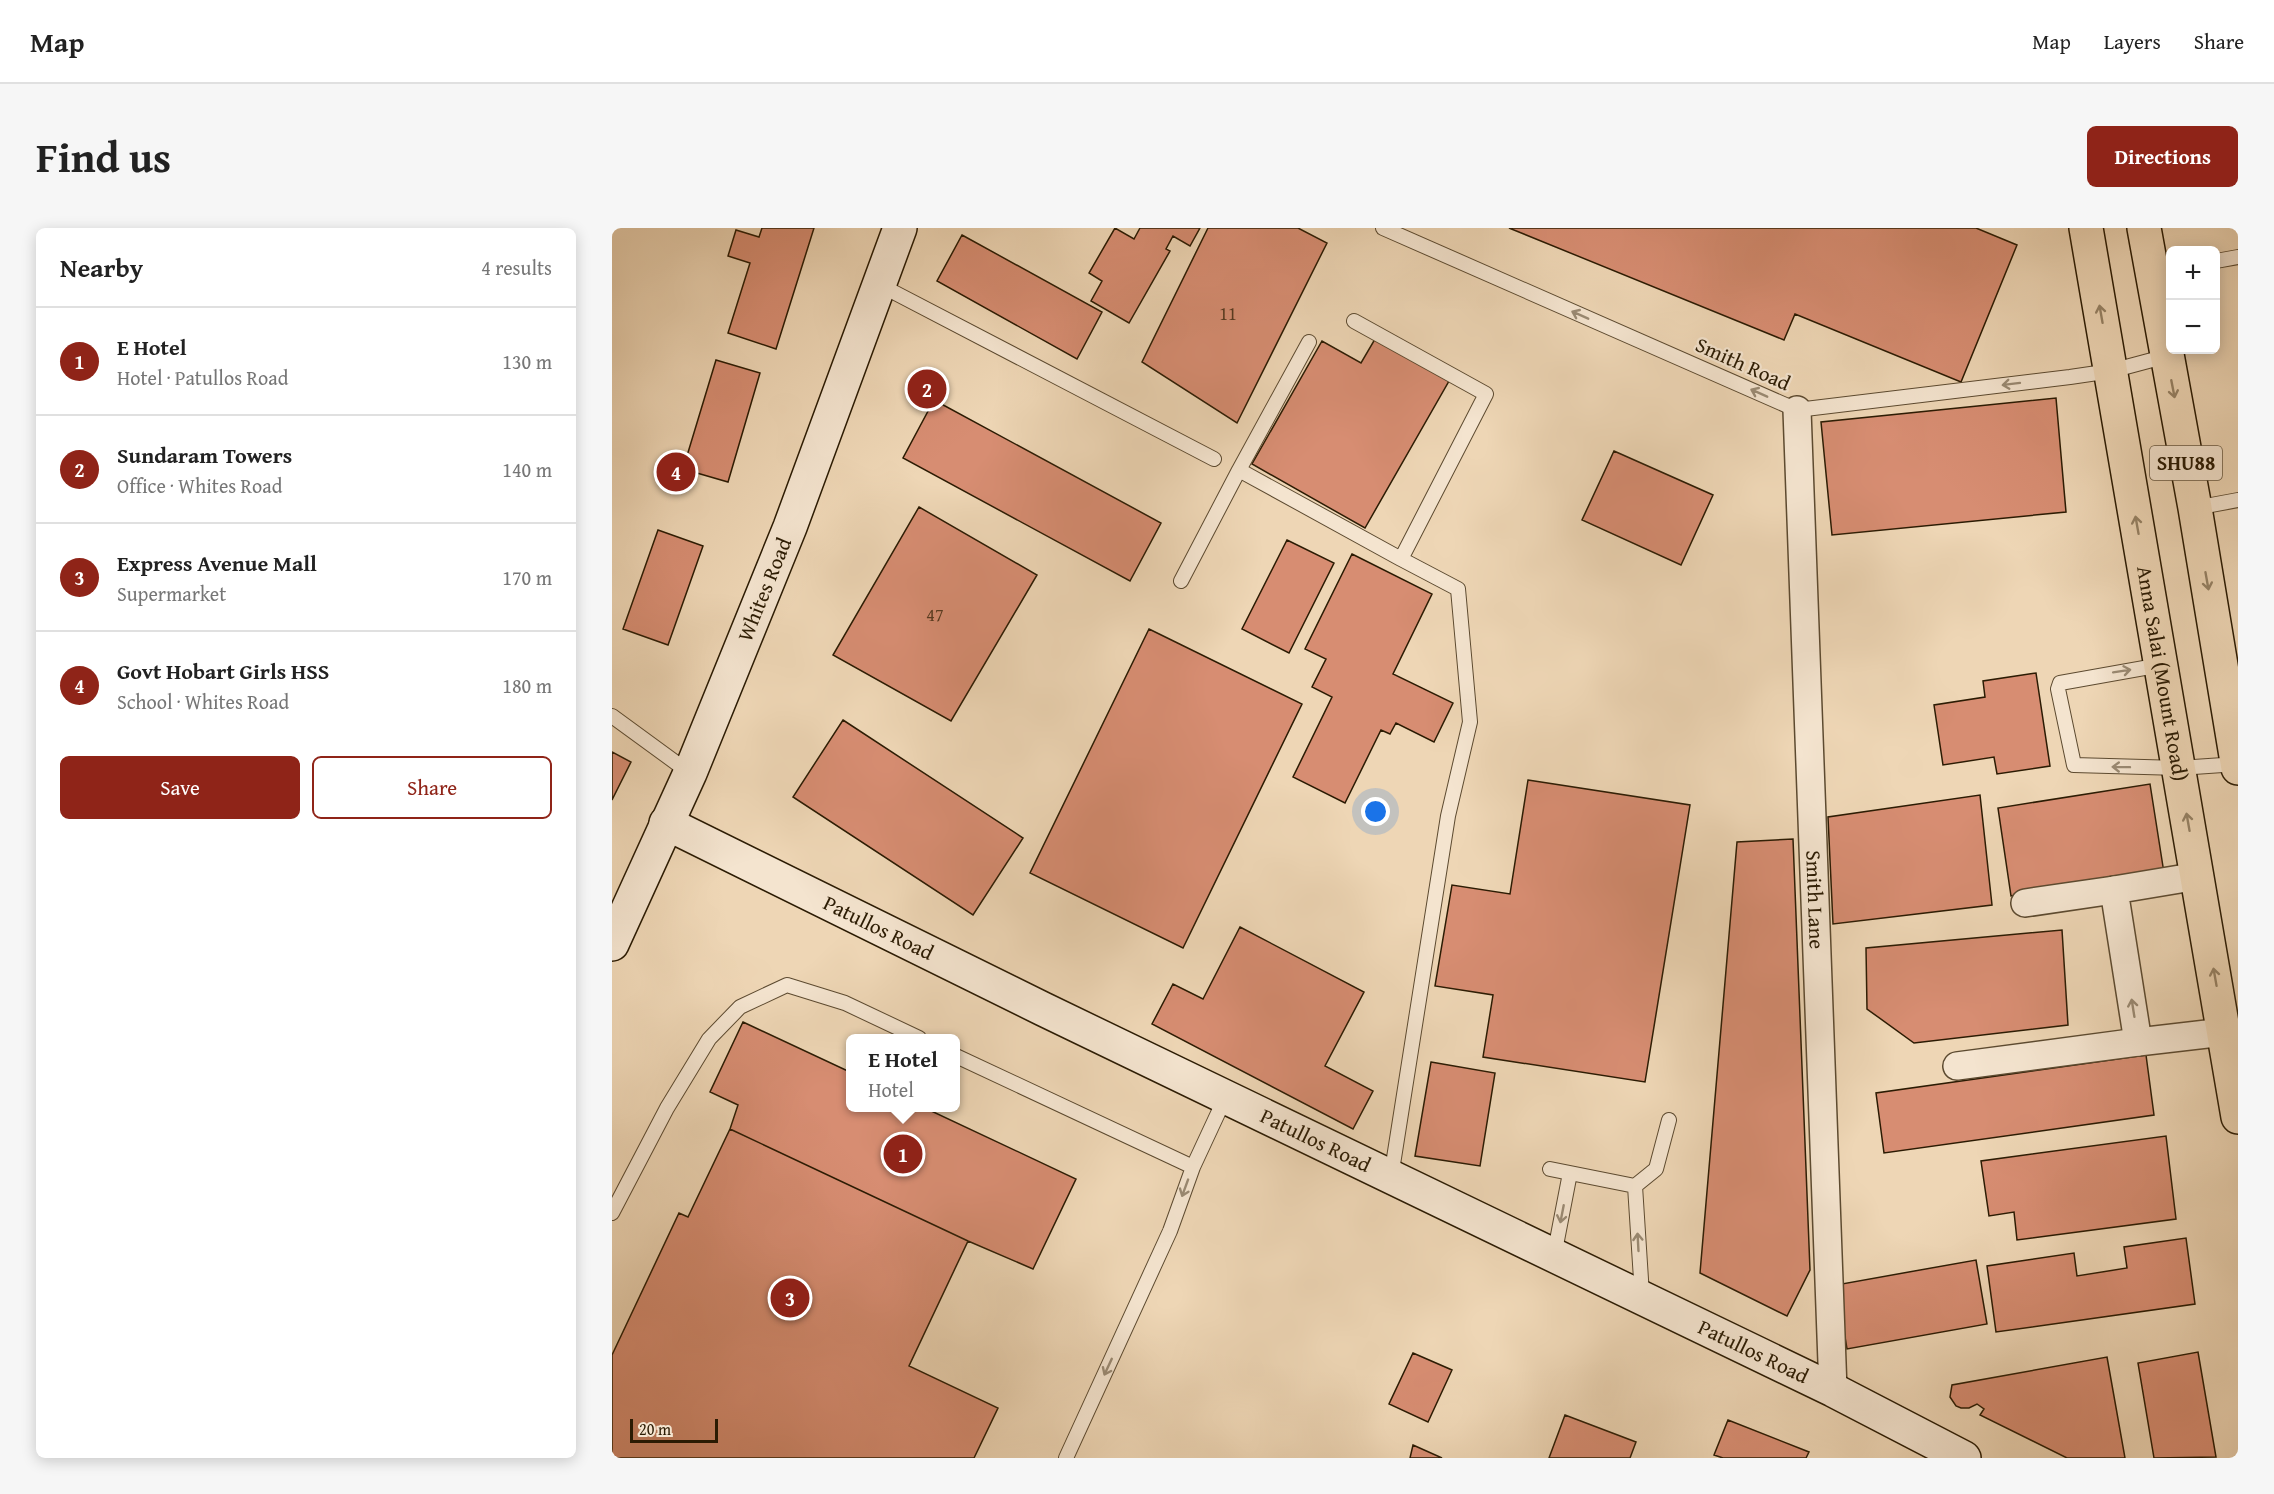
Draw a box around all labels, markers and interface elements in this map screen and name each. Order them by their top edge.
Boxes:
text: Map [30,21,84,62]
text: Map [2032,26,2071,57]
text: Layers [2104,26,2161,57]
text: Share [2194,26,2244,57]
text: Find us [36,126,171,187]
button: Directions [2087,126,2238,187]
map controls [2166,246,2220,354]
button: + [2166,246,2220,300]
text: Nearby [60,248,143,287]
text: 4 results [481,253,552,282]
house number: 11 [1219,300,1237,327]
button: − [2166,300,2220,354]
one-way arrow [2095,304,2106,324]
one-way arrow [1571,308,1589,319]
street label: Smith Road [1691,329,1796,399]
text: E Hotel [117,331,187,363]
text: 1 [74,347,85,376]
text: 130 m [502,347,552,376]
text: Hotel · Patullos Road [117,363,288,392]
pin: 2 [908,366,946,412]
one-way arrow [2002,379,2022,390]
one-way arrow [2168,379,2179,398]
one-way arrow [1750,387,1768,398]
text: Sundaram Towers [117,439,292,471]
road number: SHU88 [2150,446,2222,480]
pin: 4 [656,450,696,494]
text: 2 [74,455,85,484]
text: 140 m [502,455,552,484]
text: Office · Whites Road [117,471,282,500]
one-way arrow [2131,515,2142,535]
street label: Whites Road [729,532,799,646]
text: Express Avenue Mall [117,547,317,579]
text: 3 [74,563,85,592]
text: 170 m [502,563,552,592]
street label: Anna Salai (Mount Road) [2129,563,2196,784]
one-way arrow [2202,570,2213,590]
text: Supermarket [117,579,226,608]
house number: 47 [926,601,944,628]
text: Govt Hobart Girls HSS [117,655,329,687]
one-way arrow [2112,666,2132,677]
text: 4 [74,671,85,700]
text: 180 m [502,671,552,700]
text: School · Whites Road [117,687,289,716]
button: Save [60,756,300,819]
button: Share [312,756,552,819]
one-way arrow [2111,761,2131,773]
your location [1361,797,1390,826]
one-way arrow [2183,813,2194,832]
street label: Smith Lane [1798,850,1833,950]
street label: Patullos Road [818,887,940,968]
one-way arrow [2209,967,2220,987]
one-way arrow [2127,998,2138,1018]
popup [846,1034,960,1112]
text: E Hotel [868,1043,938,1075]
text: Hotel [868,1075,914,1104]
street label: Patullos Road [1255,1100,1377,1180]
pin: 1 [884,1132,922,1176]
one-way arrow [1179,1178,1190,1197]
one-way arrow [1556,1204,1567,1224]
one-way arrow [1632,1232,1643,1252]
pin: 3 [770,1276,810,1320]
street label: Patullos Road [1693,1311,1815,1391]
one-way arrow [1101,1358,1112,1376]
scale bar [630,1416,718,1444]
text: 20 m [639,1417,671,1441]

